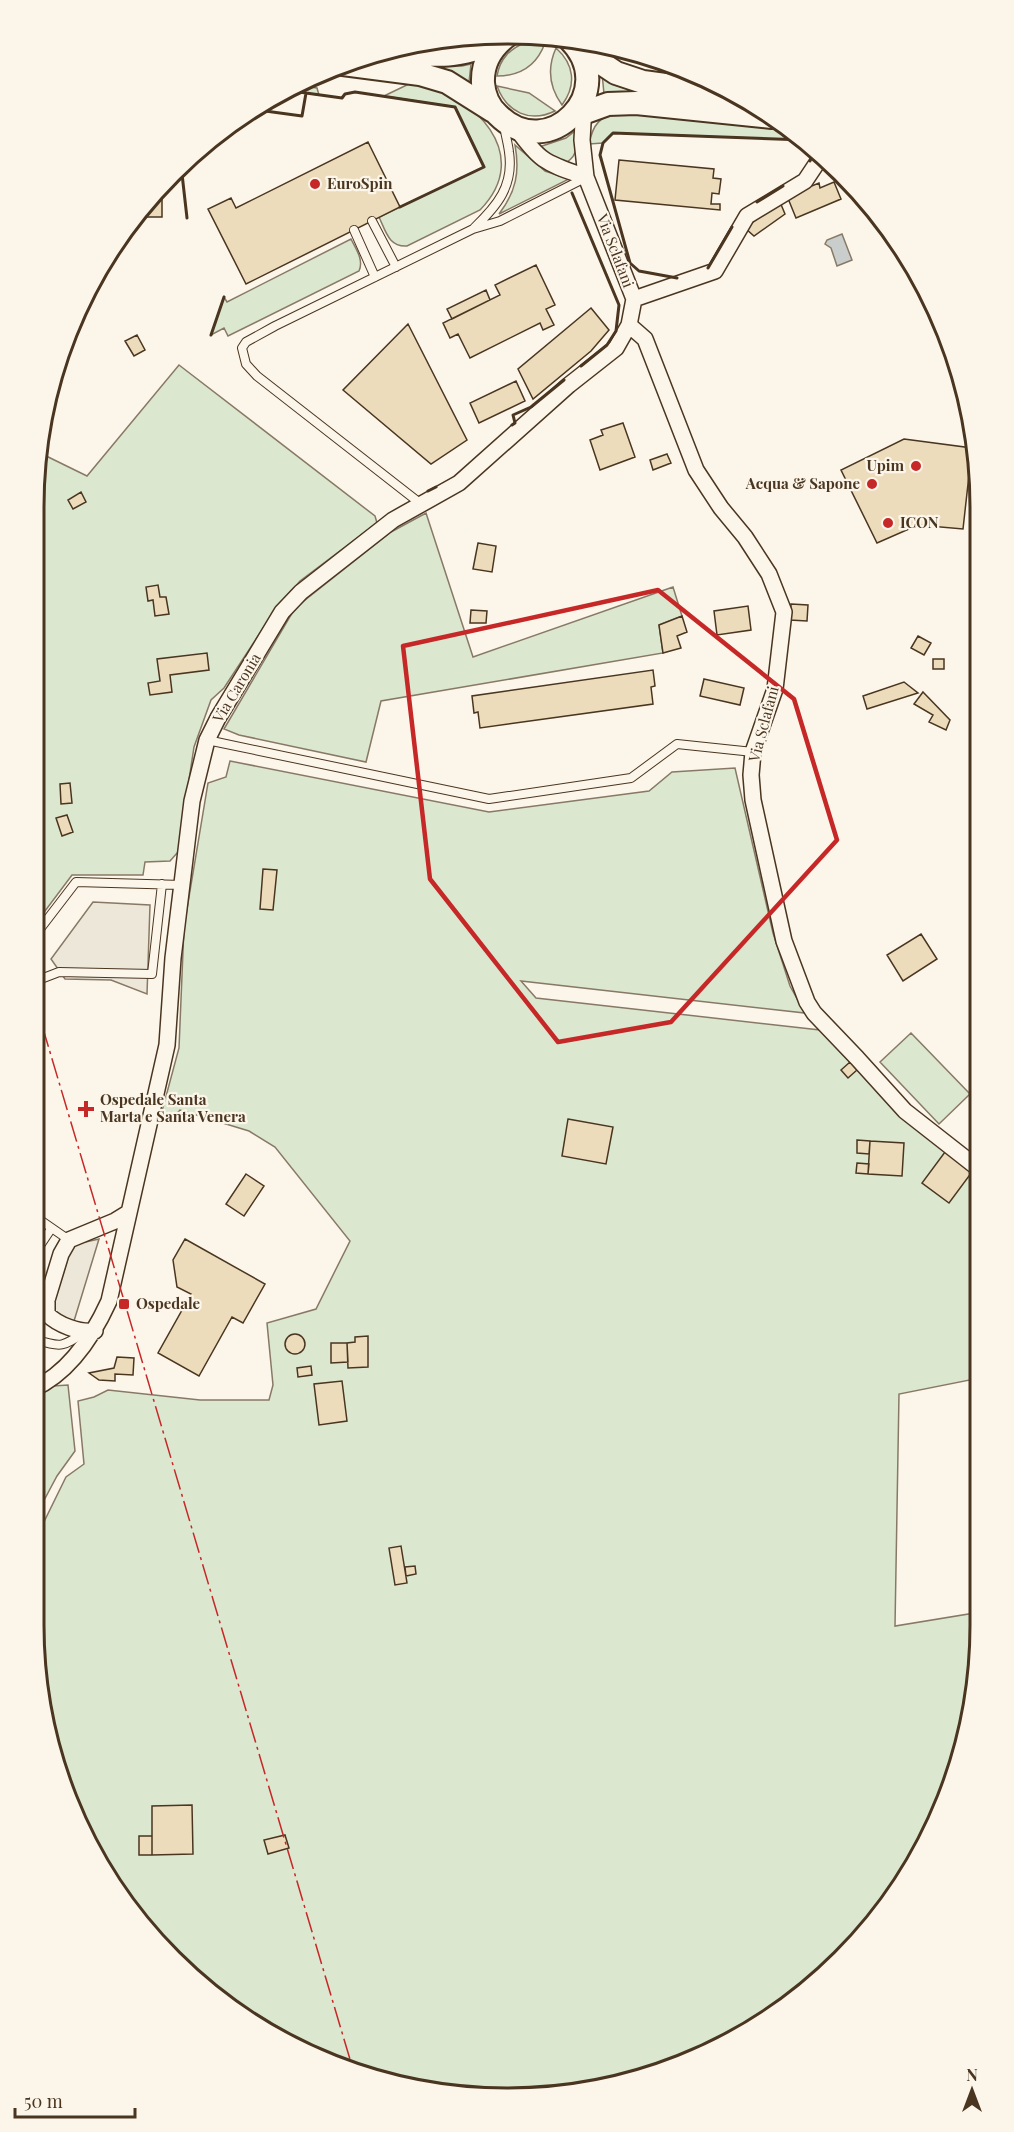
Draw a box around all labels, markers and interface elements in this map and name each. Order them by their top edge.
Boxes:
place label: EuroSpin [327,173,393,193]
marker: EuroSpin [308,177,322,191]
street label: Via Sclafani [592,210,639,291]
place label: Upim [867,455,904,475]
marker: Upim [909,459,923,473]
place label: Acqua & Sapone [745,473,860,493]
marker: Acqua & Sapone [865,477,879,491]
place label: ICON [900,512,939,532]
marker: ICON [881,516,895,530]
street label: Via Caronia [207,649,265,727]
street label: Via Sclafani [743,683,783,765]
place label: Ospedale Santa Marta e Santa Venera [100,1089,246,1126]
marker: Ospedale Santa Marta e Santa Venera [77,1100,95,1118]
place label: Ospedale [136,1293,201,1313]
marker: Ospedale [117,1297,131,1311]
north arrow [942,2060,1002,2120]
text: N [966,2064,978,2085]
scale bar [15,2081,135,2119]
text: 50 m [24,2089,63,2113]

